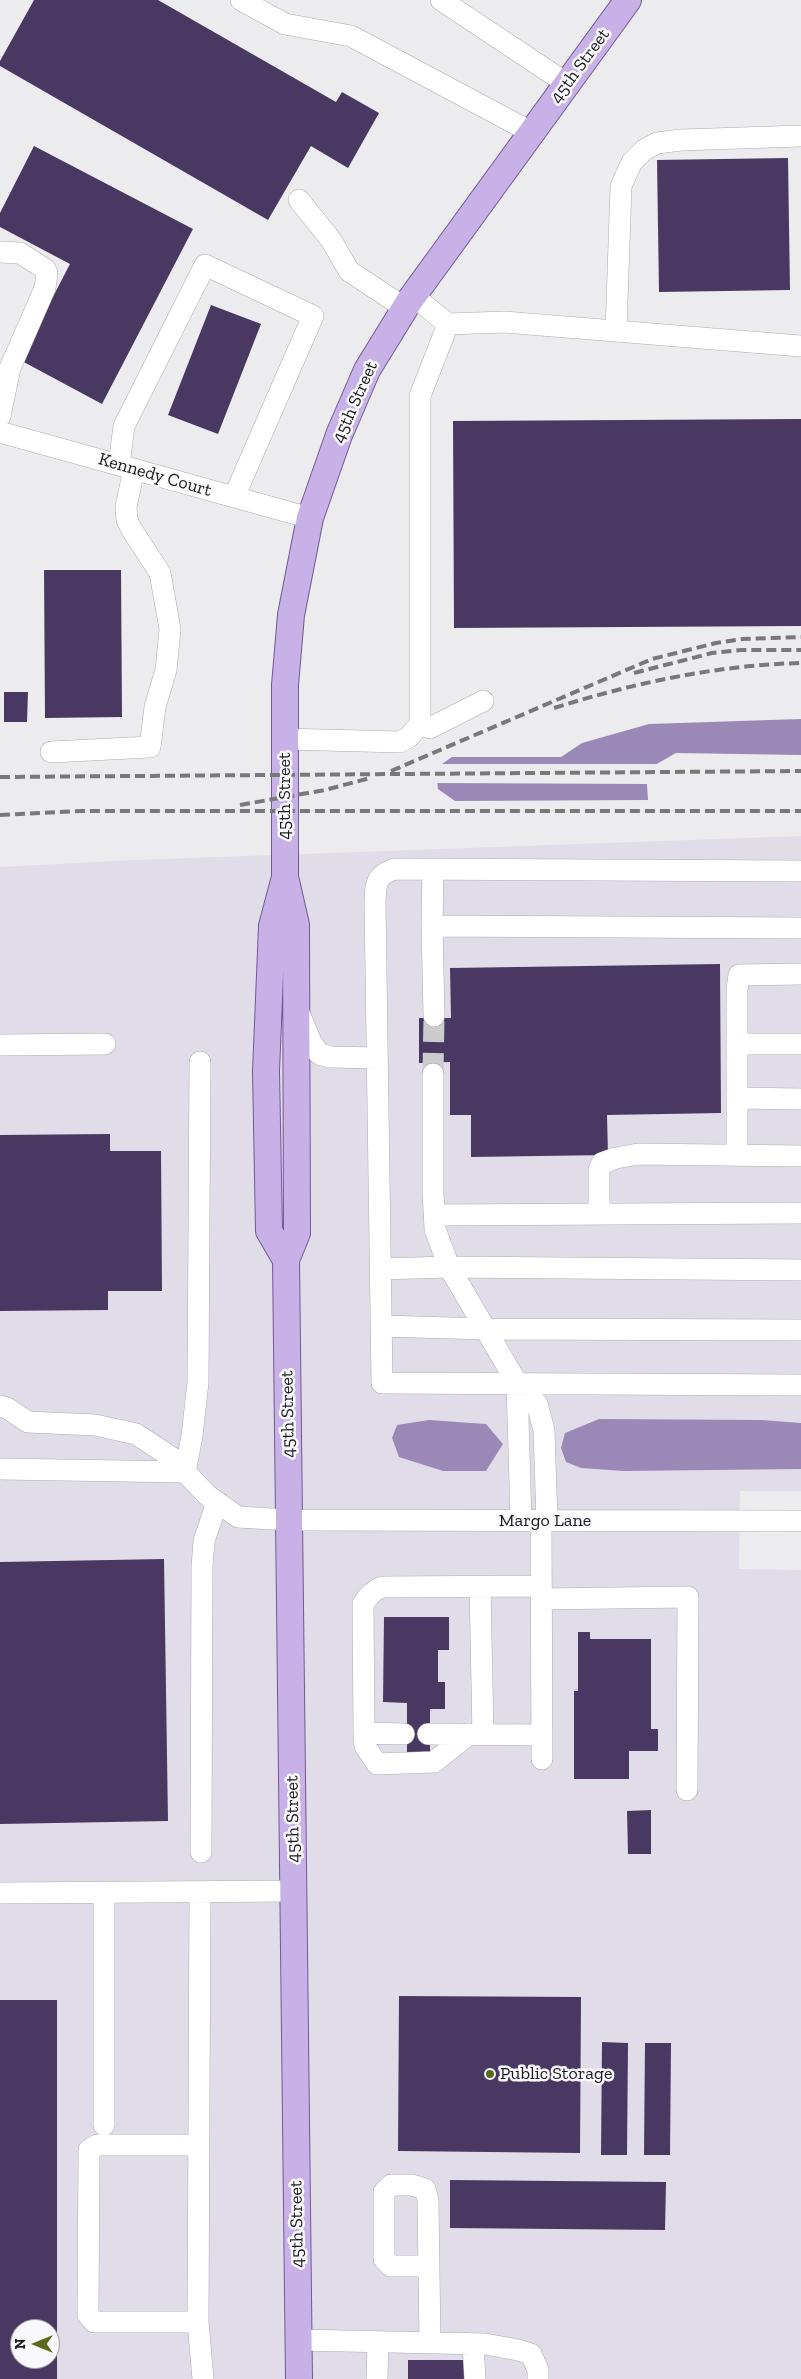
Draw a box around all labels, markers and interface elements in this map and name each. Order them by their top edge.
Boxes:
street label: 45th Street [546,24,614,108]
street label: 45th Street [327,358,383,446]
street label: Kennedy Court [96,449,214,501]
street label: 45th Street [274,752,296,840]
street label: 45th Street [276,1370,300,1458]
street label: Margo Lane [499,1510,591,1532]
street label: 45th Street [281,1775,305,1863]
place label: Public Storage [500,2063,612,2085]
marker: Public Storage [484,2068,496,2080]
street label: 45th Street [285,2180,309,2268]
north arrow [10,2319,60,2369]
text: N [12,2339,29,2349]

